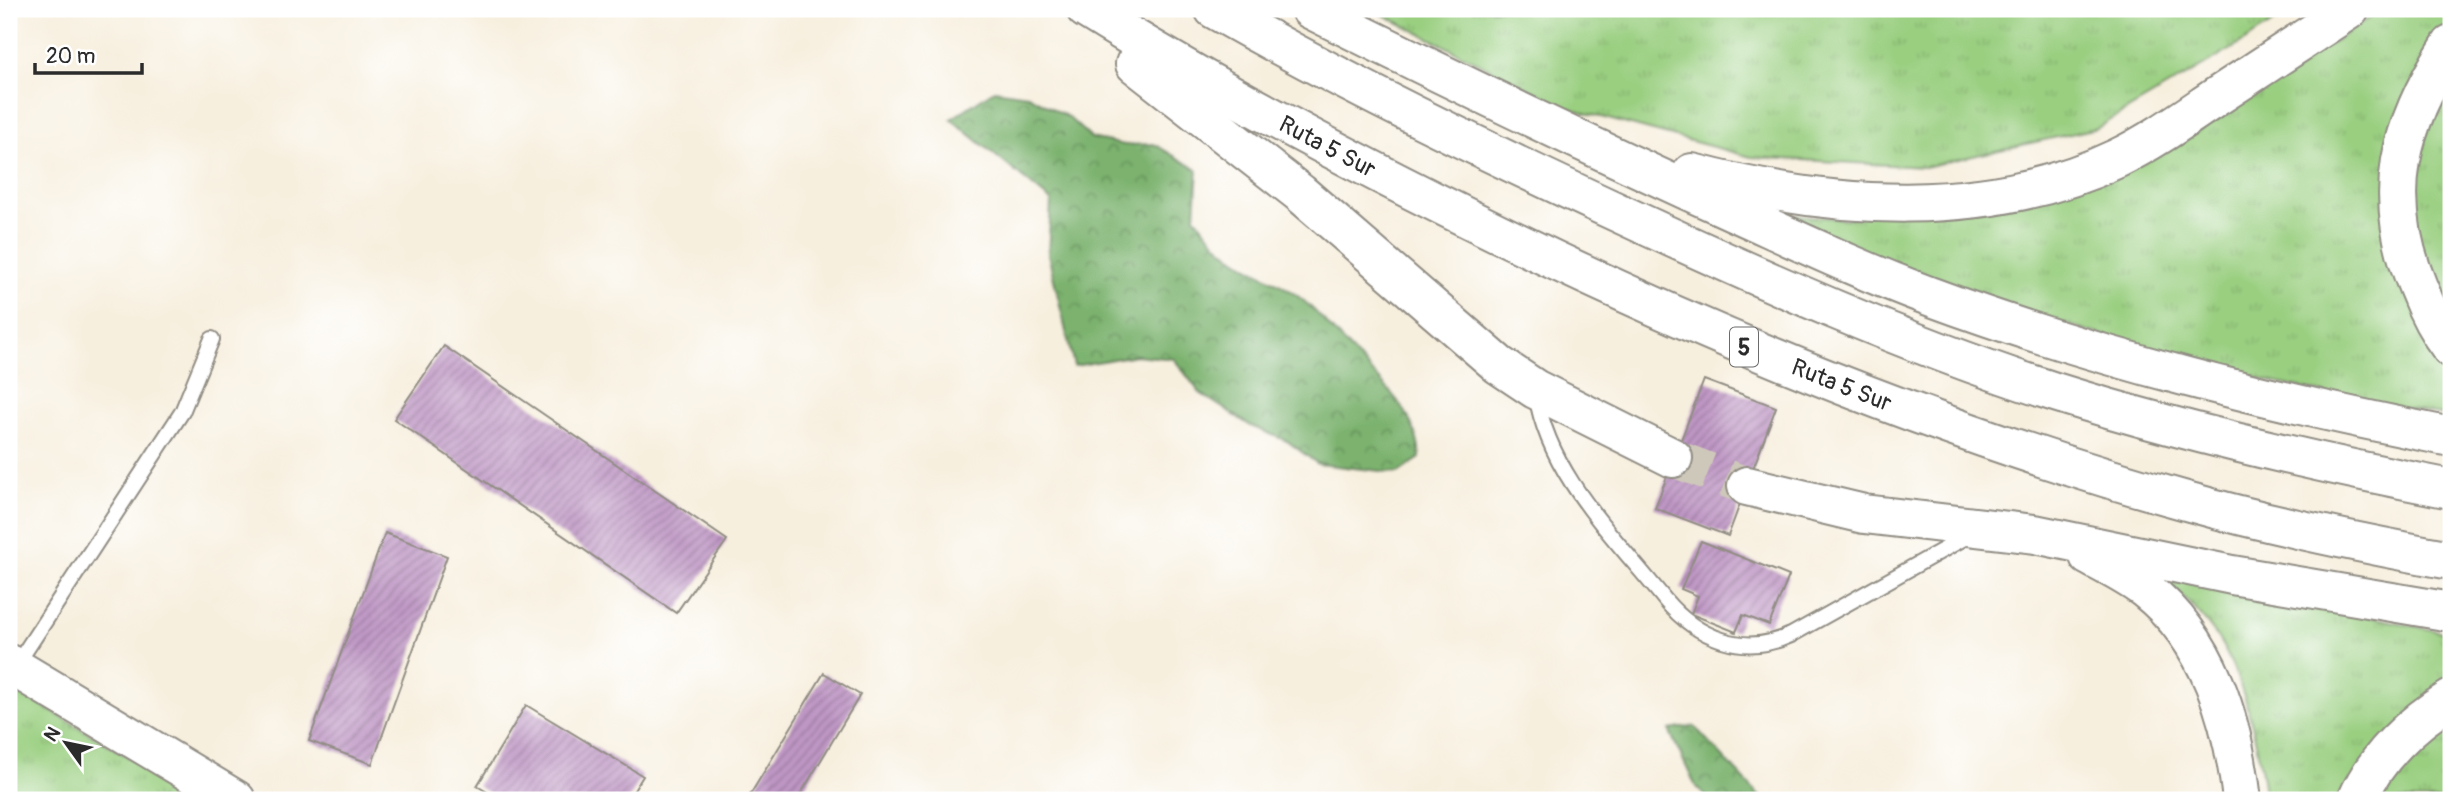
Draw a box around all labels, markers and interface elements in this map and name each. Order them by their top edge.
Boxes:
scale bar [35,32,142,76]
text: 20 m [46,43,95,70]
street label: Ruta 5 Sur [1274,109,1381,184]
road number: 5 [1730,328,1758,366]
street label: Ruta 5 Sur [1787,352,1896,418]
north arrow [32,708,102,778]
text: N [39,722,66,746]

